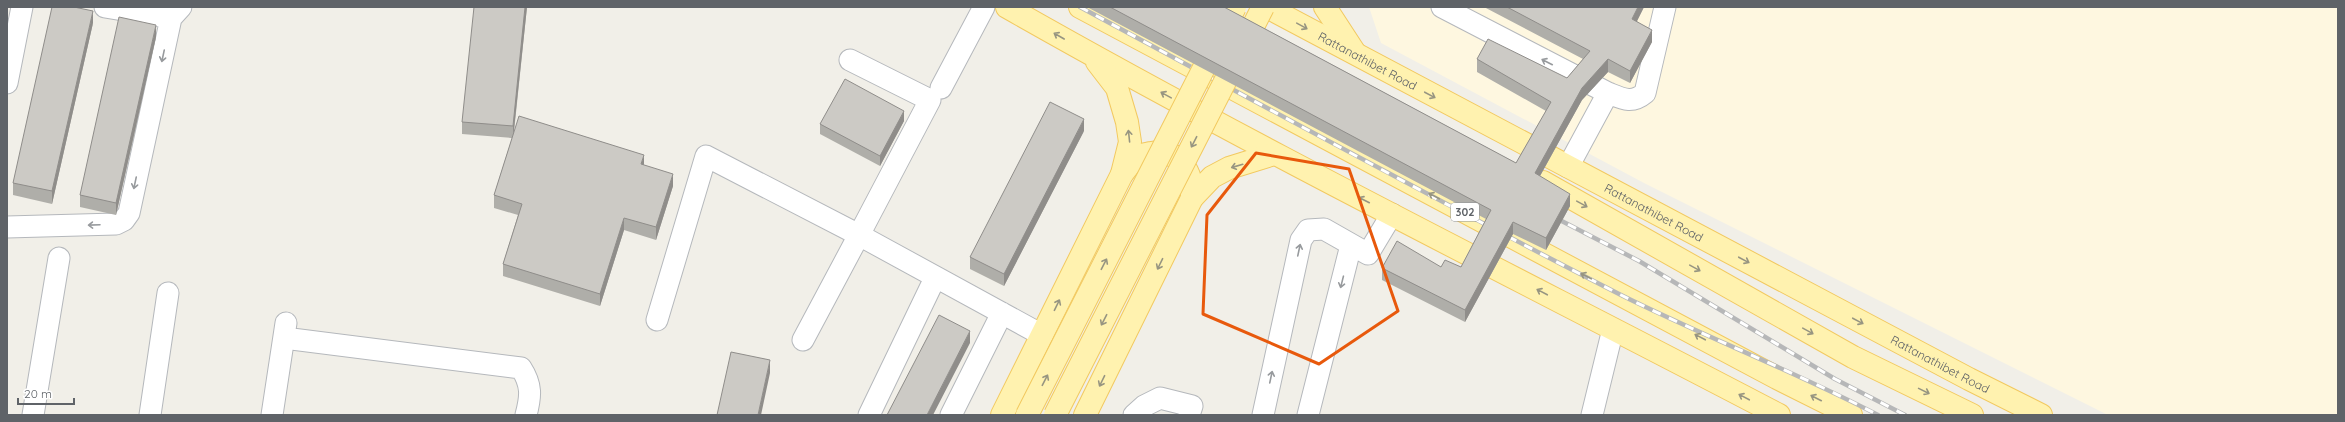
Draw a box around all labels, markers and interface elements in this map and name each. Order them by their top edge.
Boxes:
one-way arrow [1295,22,1307,30]
street label: Rattanathibet Road [1316,28,1420,93]
one-way arrow [1053,32,1065,40]
one-way arrow [159,49,167,62]
one-way arrow [1542,58,1554,65]
one-way arrow [1160,91,1172,99]
one-way arrow [1424,91,1436,99]
one-way arrow [1125,130,1133,143]
one-way arrow [1190,135,1198,147]
one-way arrow [1231,163,1244,170]
one-way arrow [131,176,139,189]
street label: Rattanathibet Road [1602,180,1706,244]
one-way arrow [1428,191,1440,199]
one-way arrow [1359,196,1371,203]
one-way arrow [1576,200,1588,208]
road number: 302 [1451,203,1479,221]
one-way arrow [88,221,101,228]
one-way arrow [1296,244,1304,257]
one-way arrow [1737,256,1749,264]
one-way arrow [1156,258,1163,270]
one-way arrow [1101,259,1108,271]
one-way arrow [1689,264,1701,272]
one-way arrow [1580,272,1592,280]
one-way arrow [1337,276,1345,289]
one-way arrow [1536,287,1548,295]
one-way arrow [1054,299,1061,311]
one-way arrow [1100,314,1107,326]
one-way arrow [1852,317,1864,325]
one-way arrow [1802,328,1814,336]
street label: Rattanathibet Road [1888,331,1992,396]
one-way arrow [1695,333,1707,341]
one-way arrow [1268,371,1276,384]
one-way arrow [1042,374,1049,386]
one-way arrow [1098,374,1105,386]
scale bar [18,380,74,406]
text: 20 m [24,386,52,401]
one-way arrow [1917,388,1929,395]
one-way arrow [1739,393,1751,400]
one-way arrow [1810,393,1822,401]

